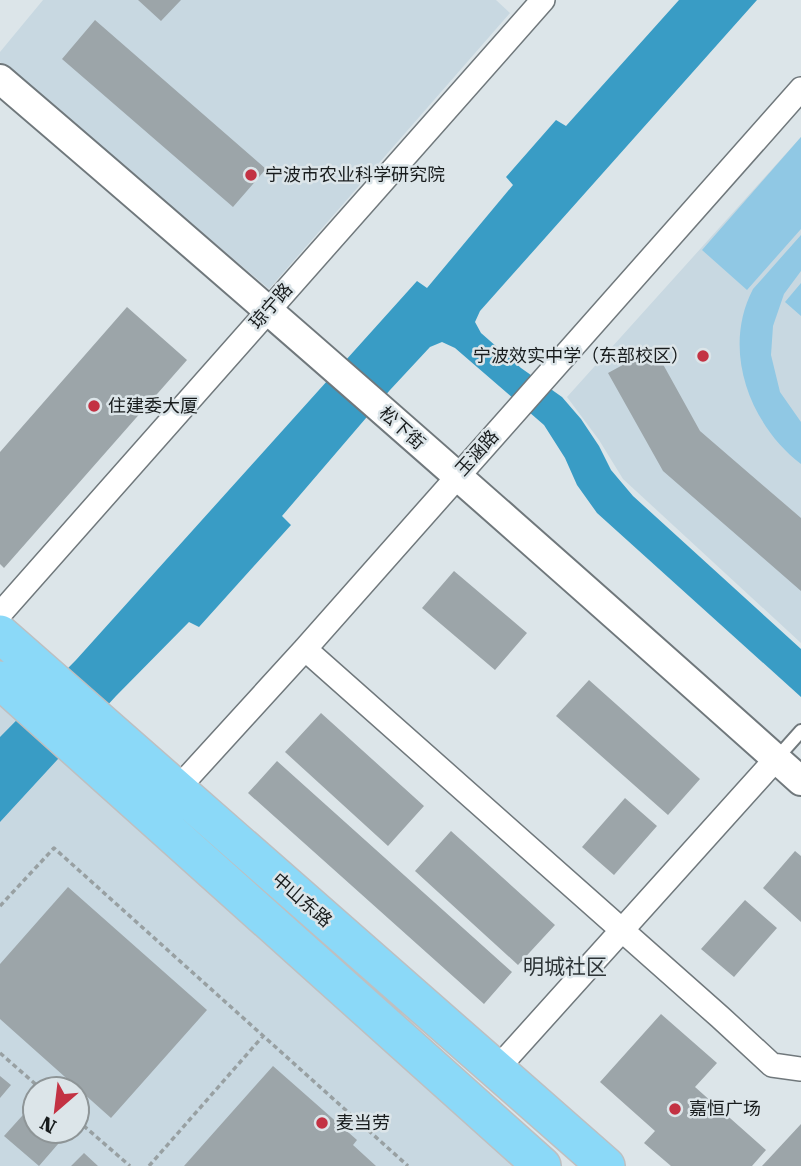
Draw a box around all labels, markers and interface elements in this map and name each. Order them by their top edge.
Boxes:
place label: 宁波市农业科学研究院 [265,164,445,185]
marker: 宁波市农业科学研究院 [243,167,259,183]
street label: 琼宁路 [245,278,296,333]
place label: 宁波效实中学（东部校区） [473,345,689,366]
marker: 宁波效实中学（东部校区） [695,348,711,364]
place label: 住建委大厦 [108,395,198,416]
marker: 住建委大厦 [86,398,102,414]
street label: 松下街 [375,402,429,453]
street label: 玉涵路 [451,426,502,480]
street label: 中山东路 [268,868,336,931]
district label: 明城社区 [523,955,607,979]
north arrow [21,1075,91,1145]
place label: 嘉恒广场 [689,1098,761,1119]
marker: 嘉恒广场 [667,1101,683,1117]
text: N [36,1111,60,1138]
place label: 麦当劳 [336,1112,390,1133]
marker: 麦当劳 [314,1115,330,1131]

